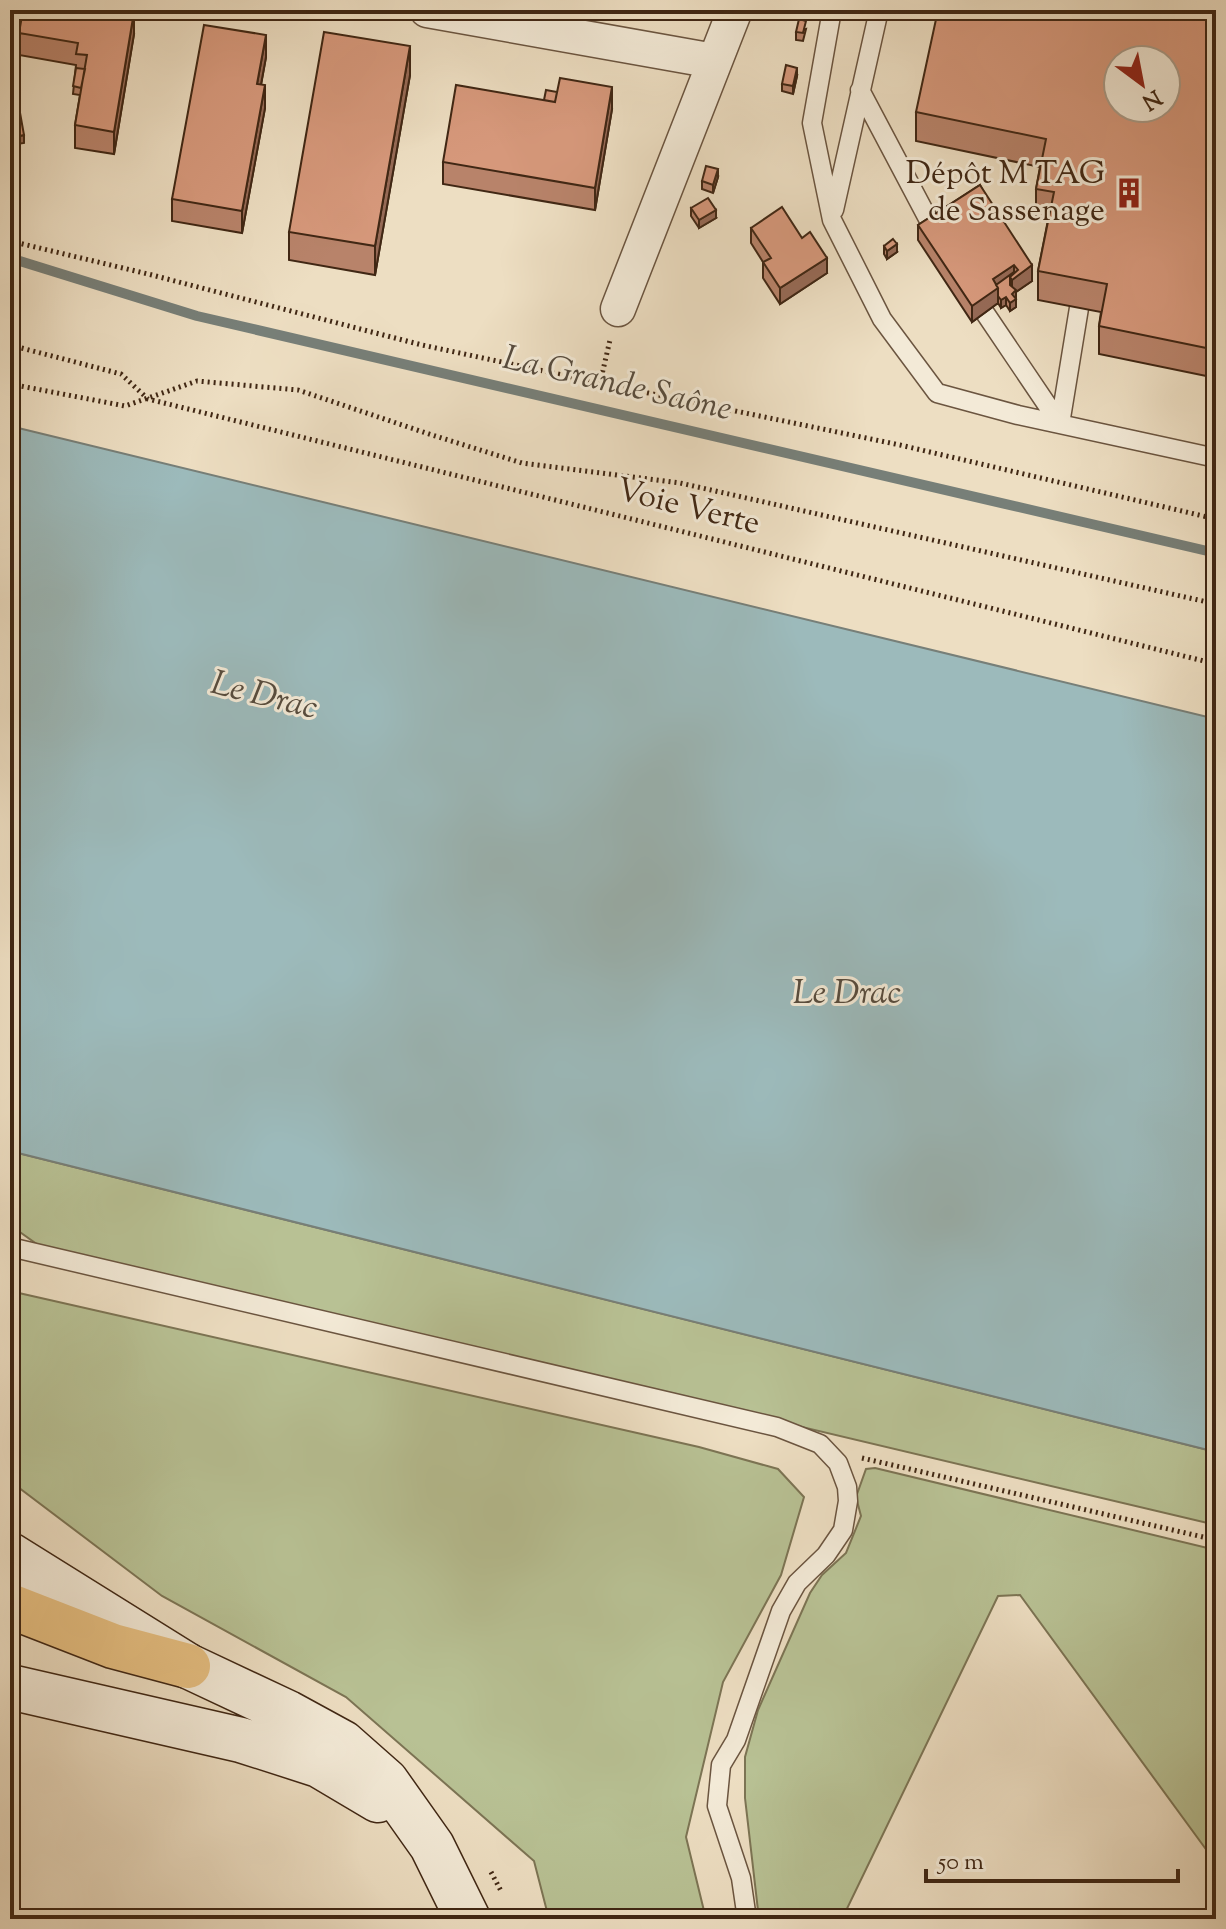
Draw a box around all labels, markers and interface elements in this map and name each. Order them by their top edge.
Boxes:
north arrow [1102,44,1182,124]
text: N [1135,80,1167,117]
place label: Dépôt M TAG de Sassenage [906,152,1105,235]
building icon: Dépôt M TAG de Sassenage [1112,176,1146,210]
water label: La Grande Saône [497,335,737,435]
street label: Voie Verte [611,468,765,548]
water label: Le Drac [205,660,323,734]
water label: Le Drac [793,970,901,1019]
scale bar [926,1833,1178,1883]
text: 50 m [936,1846,984,1880]

